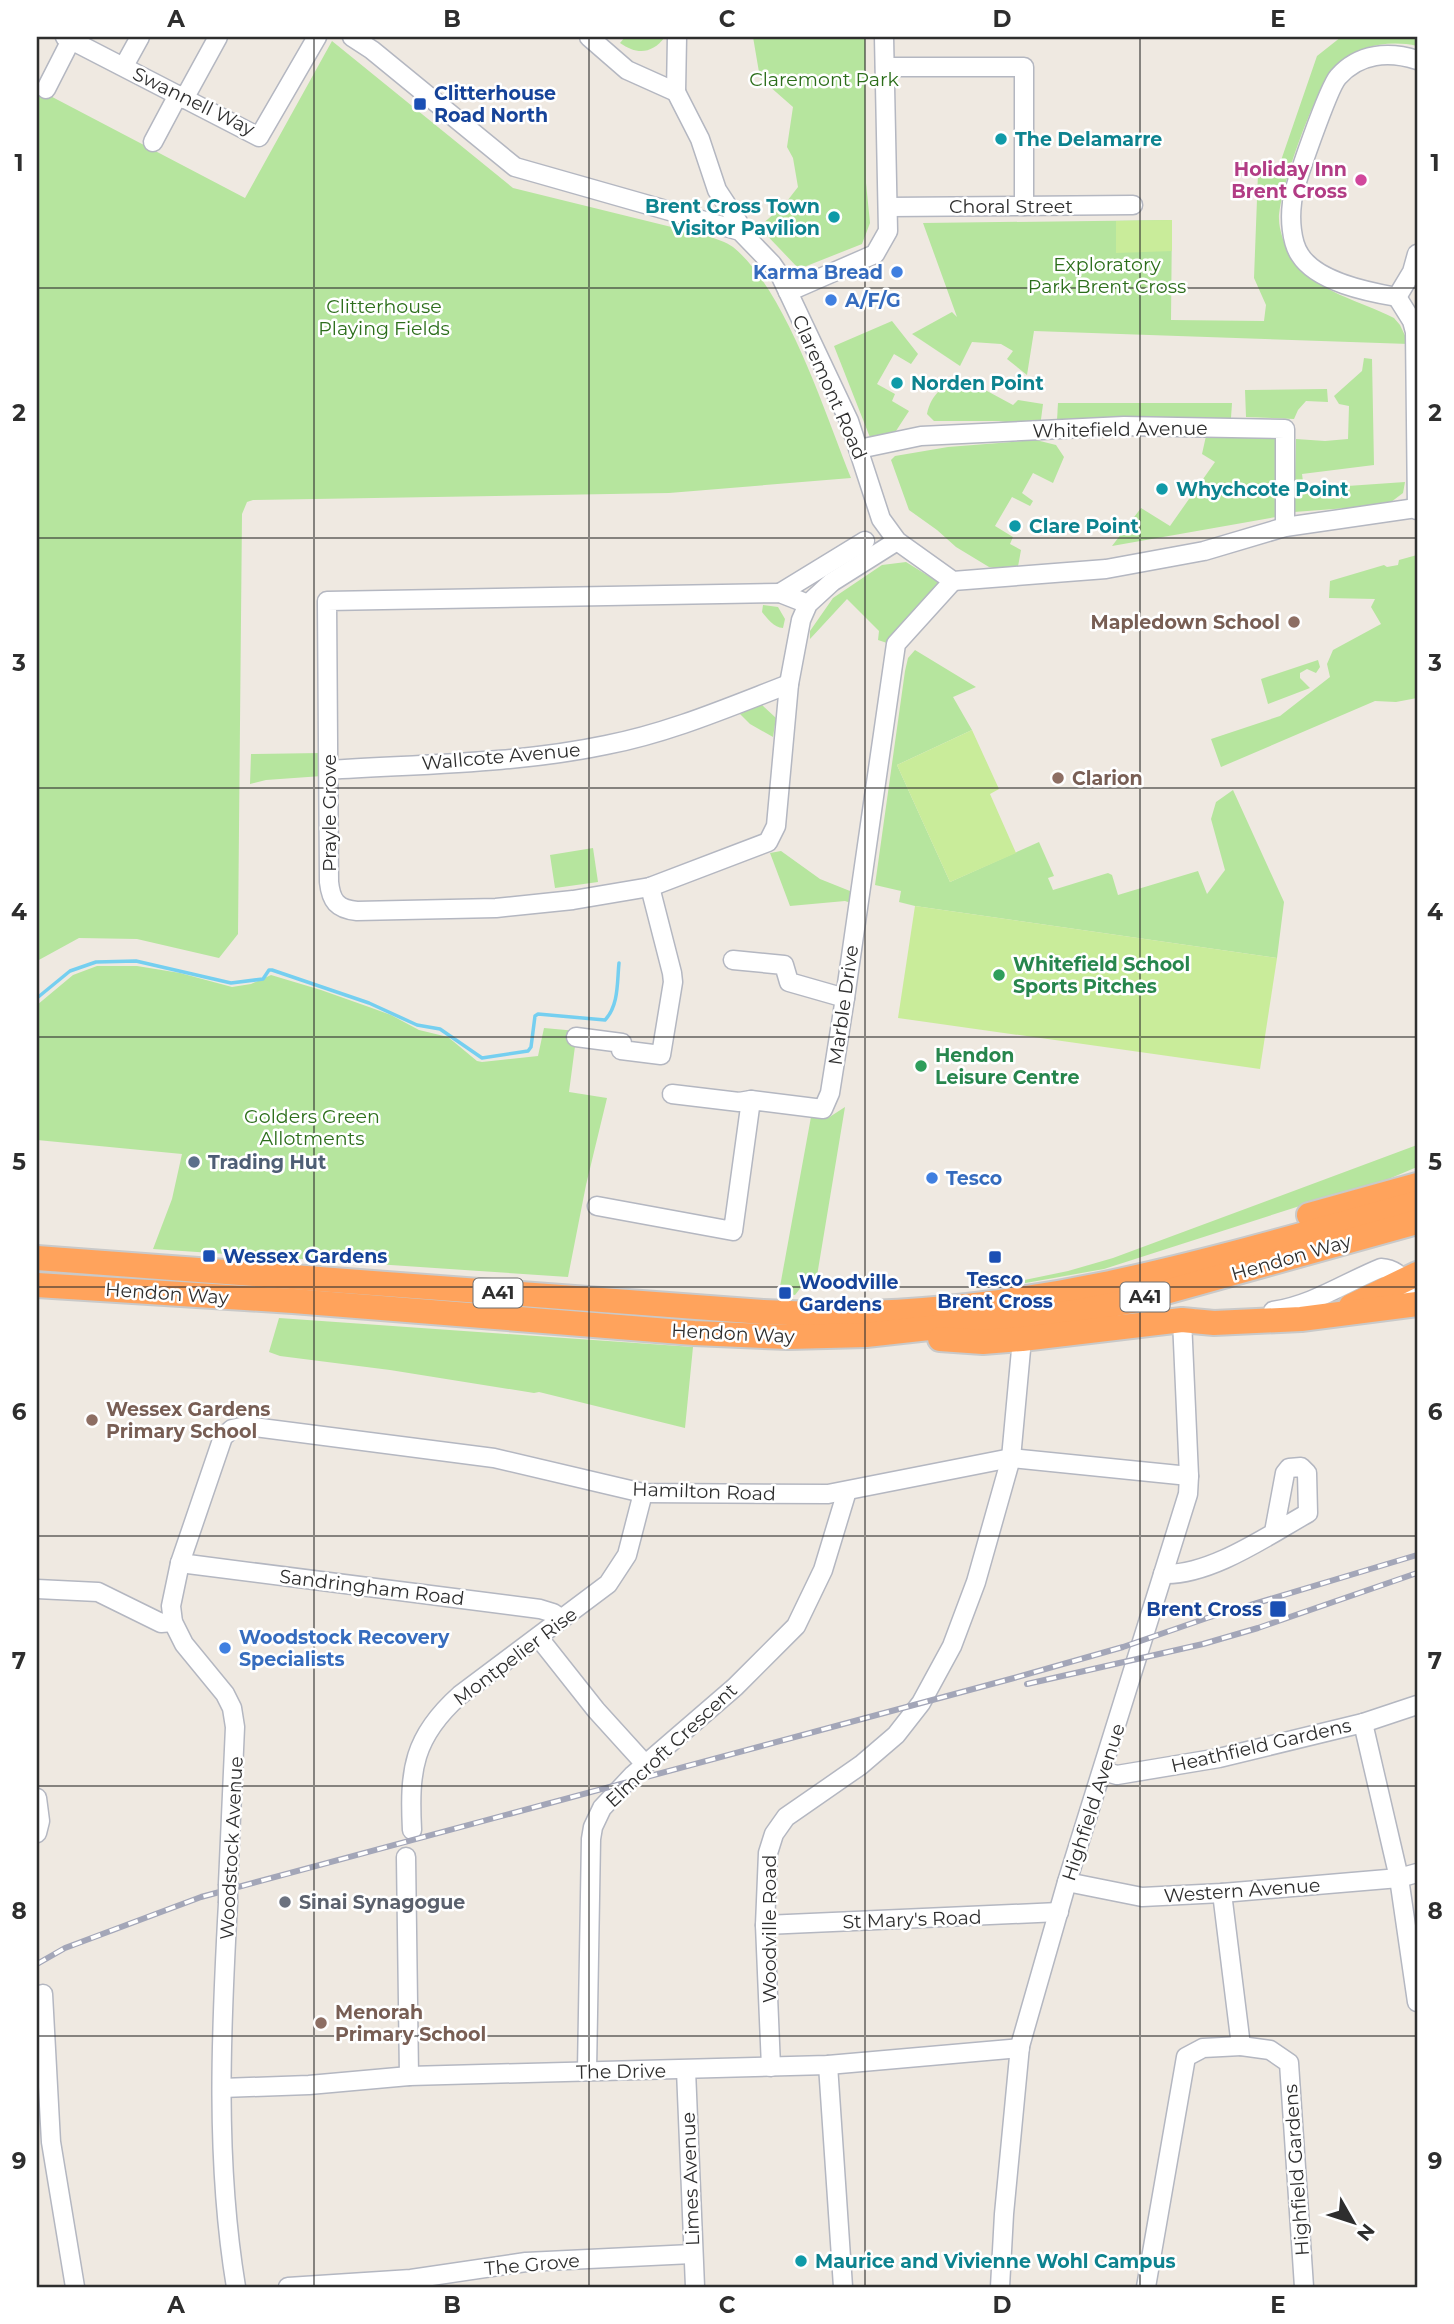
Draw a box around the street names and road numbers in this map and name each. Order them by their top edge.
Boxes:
street label: Swannell Way [129,62,259,141]
street label: Choral Street [949,195,1073,218]
street label: Claremont Road [787,311,872,463]
street label: Whitefield Avenue [1032,416,1208,443]
street label: Wallcote Avenue [421,738,581,775]
street label: Prayle Grove [318,754,341,872]
street label: Marble Drive [824,944,863,1067]
street label: Hendon Way [1229,1229,1354,1286]
street label: Hendon Way [105,1278,230,1309]
road number: A41 [474,1278,522,1308]
road number: A41 [1120,1282,1170,1312]
street label: Hendon Way [671,1319,796,1348]
street label: Hamilton Road [632,1477,776,1505]
street label: Sandringham Road [278,1565,466,1610]
street label: Montpelier Rise [449,1602,582,1710]
street label: Elmcroft Crescent [601,1678,742,1812]
street label: Heathfield Gardens [1169,1714,1353,1777]
street label: Highfield Avenue [1057,1721,1130,1884]
street label: Woodstock Avenue [215,1756,248,1940]
street label: Woodville Road [758,1855,781,2003]
street label: Western Avenue [1163,1874,1321,1907]
street label: St Mary's Road [842,1906,982,1933]
street label: The Drive [576,2059,666,2084]
street label: Highfield Gardens [1279,2083,1314,2257]
street label: Limes Avenue [677,2112,704,2246]
street label: The Grove [484,2249,581,2280]

